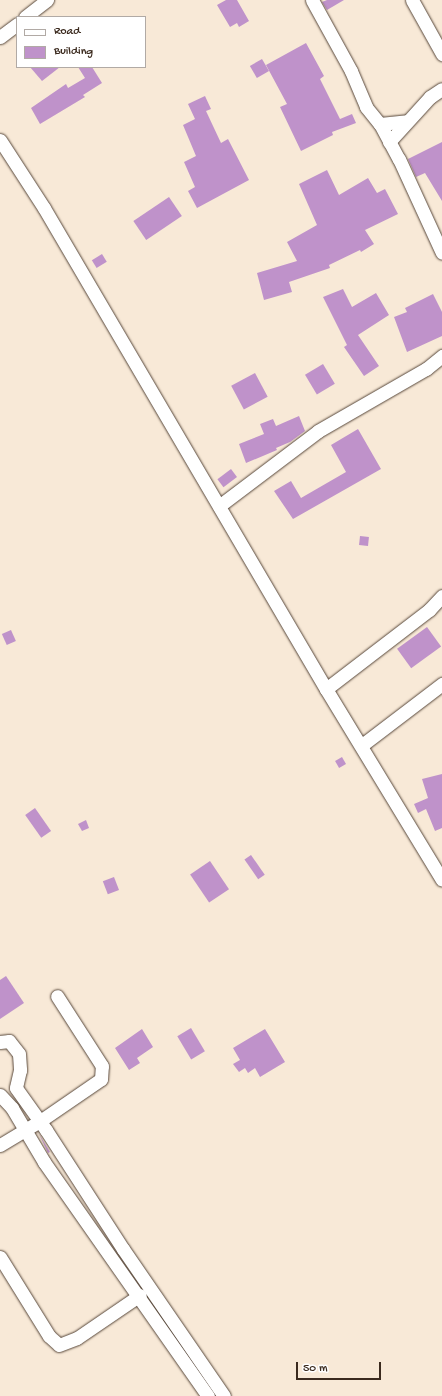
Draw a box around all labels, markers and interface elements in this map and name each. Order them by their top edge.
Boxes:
legend [16,16,146,68]
text: Road [54,25,80,39]
text: Building [54,45,93,59]
scale bar [298,1354,383,1380]
text: 50 m [303,1362,328,1376]

